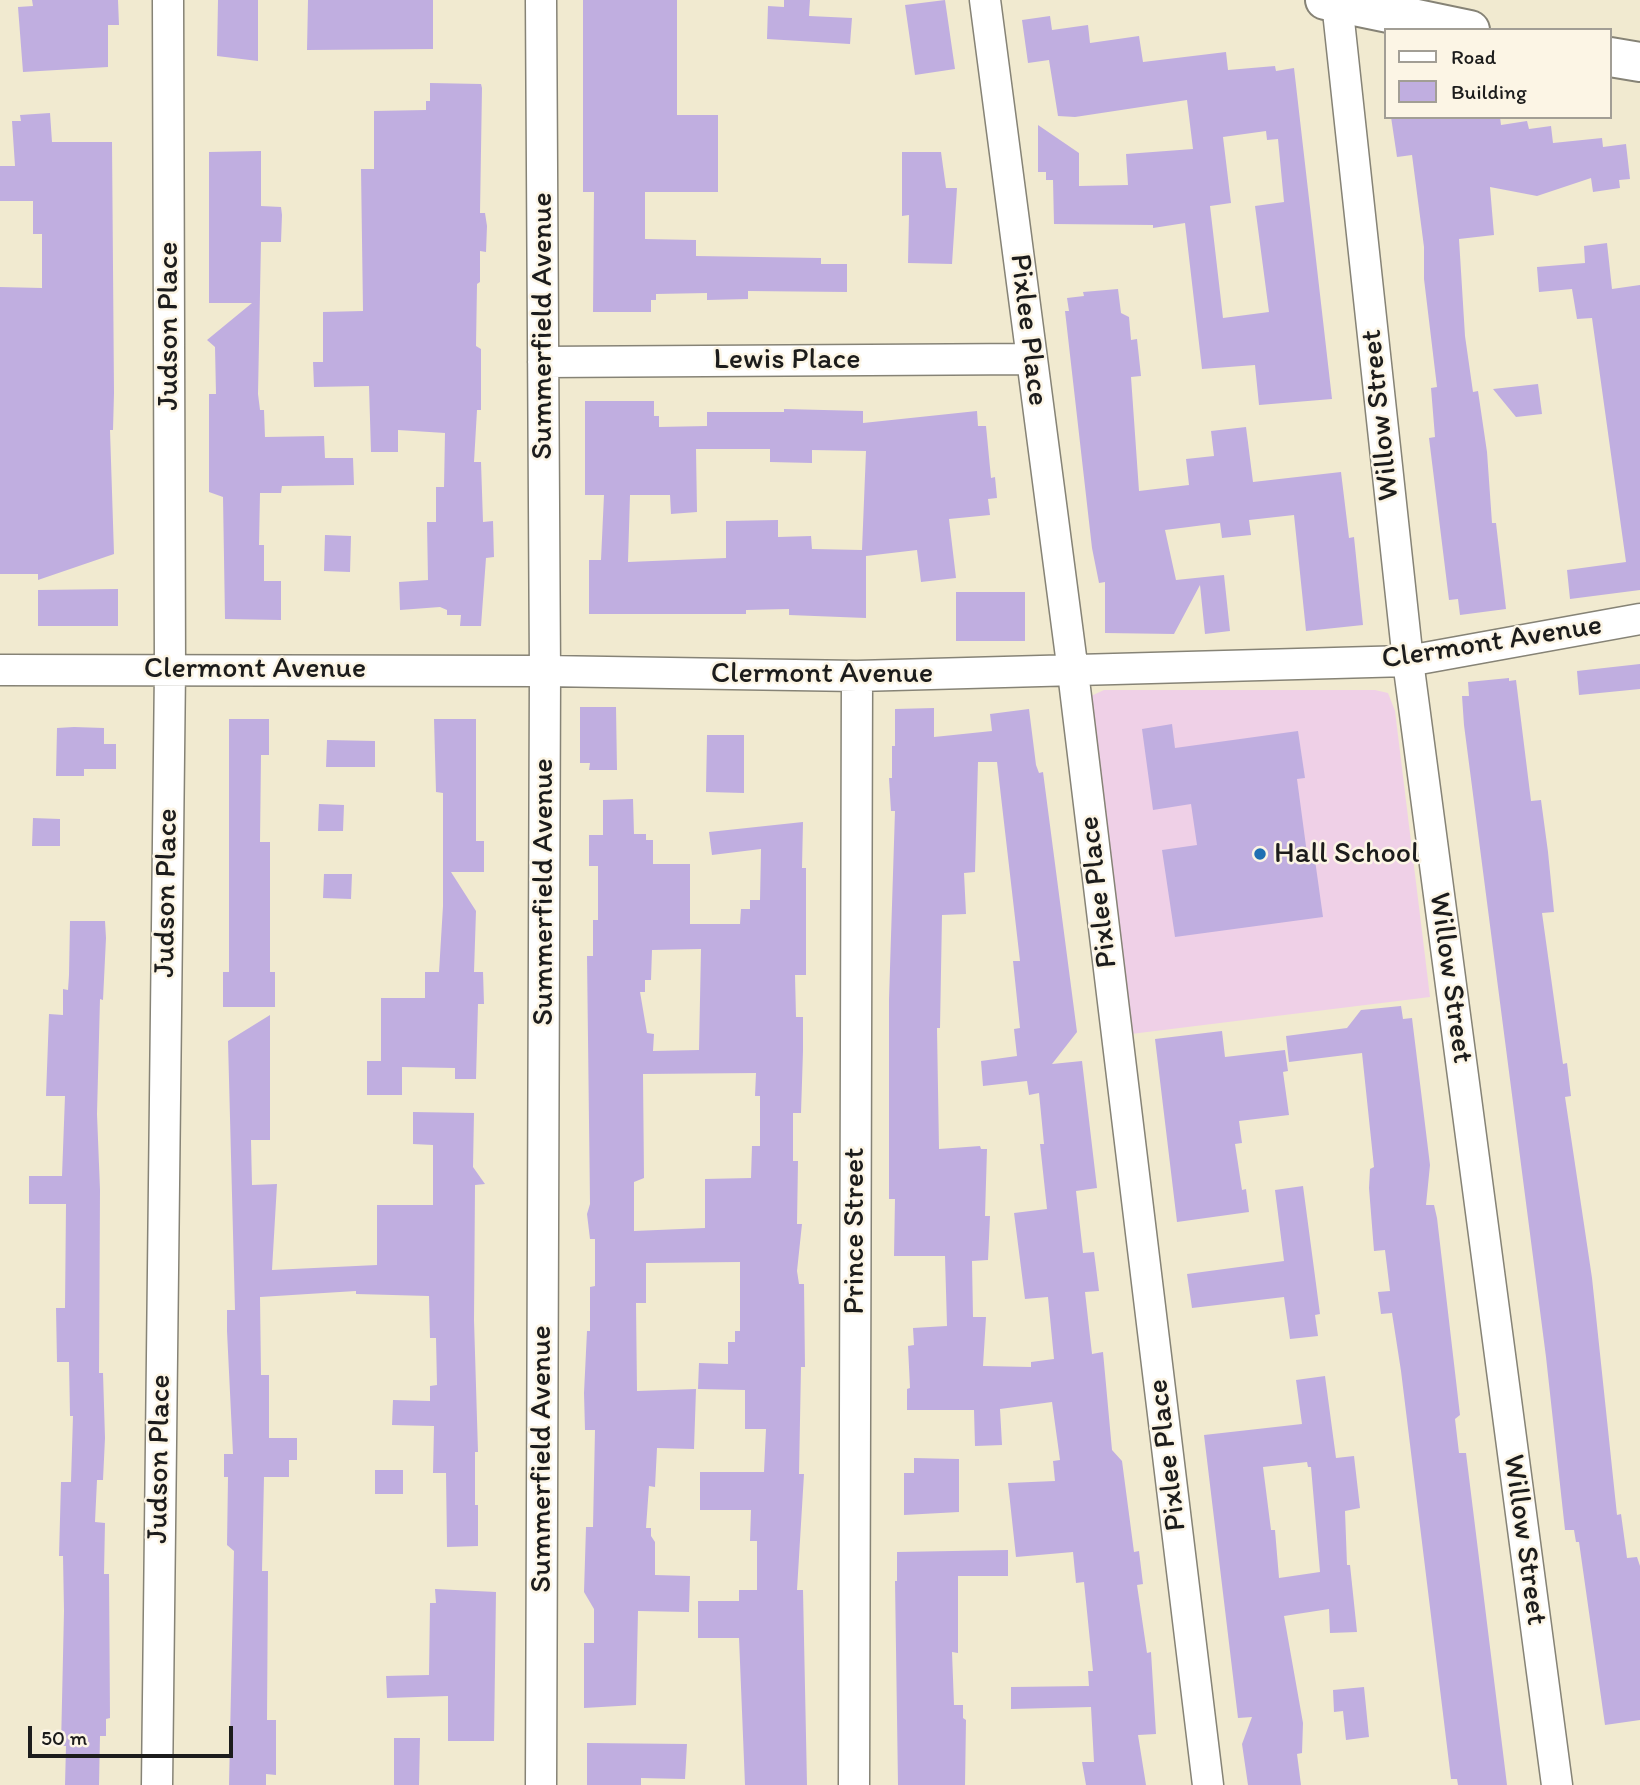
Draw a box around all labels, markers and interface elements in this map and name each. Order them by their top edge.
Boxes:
legend [1384,28,1612,119]
text: Road [1451,44,1496,69]
text: Building [1451,79,1527,104]
street label: Summerfield Avenue [525,192,561,460]
street label: Judson Place [151,241,187,411]
street label: Pixlee Place [1001,252,1055,408]
street label: Willow Street [1354,328,1408,502]
street label: Lewis Place [714,342,860,378]
street label: Clermont Avenue [1379,608,1605,678]
street label: Clermont Avenue [144,651,366,687]
street label: Clermont Avenue [711,656,933,692]
street label: Summerfield Avenue [526,758,562,1026]
street label: Judson Place [148,808,186,978]
street label: Pixlee Place [1072,814,1126,970]
place label: Hall School [1274,836,1419,872]
marker: Hall School [1252,846,1268,862]
street label: Willow Street [1420,890,1480,1066]
street label: Prince Street [837,1147,873,1315]
street label: Summerfield Avenue [524,1325,560,1593]
street label: Judson Place [141,1374,179,1544]
street label: Pixlee Place [1141,1377,1195,1533]
street label: Willow Street [1494,1452,1554,1628]
scale bar [32,1712,236,1756]
text: 50 m [41,1725,87,1750]

